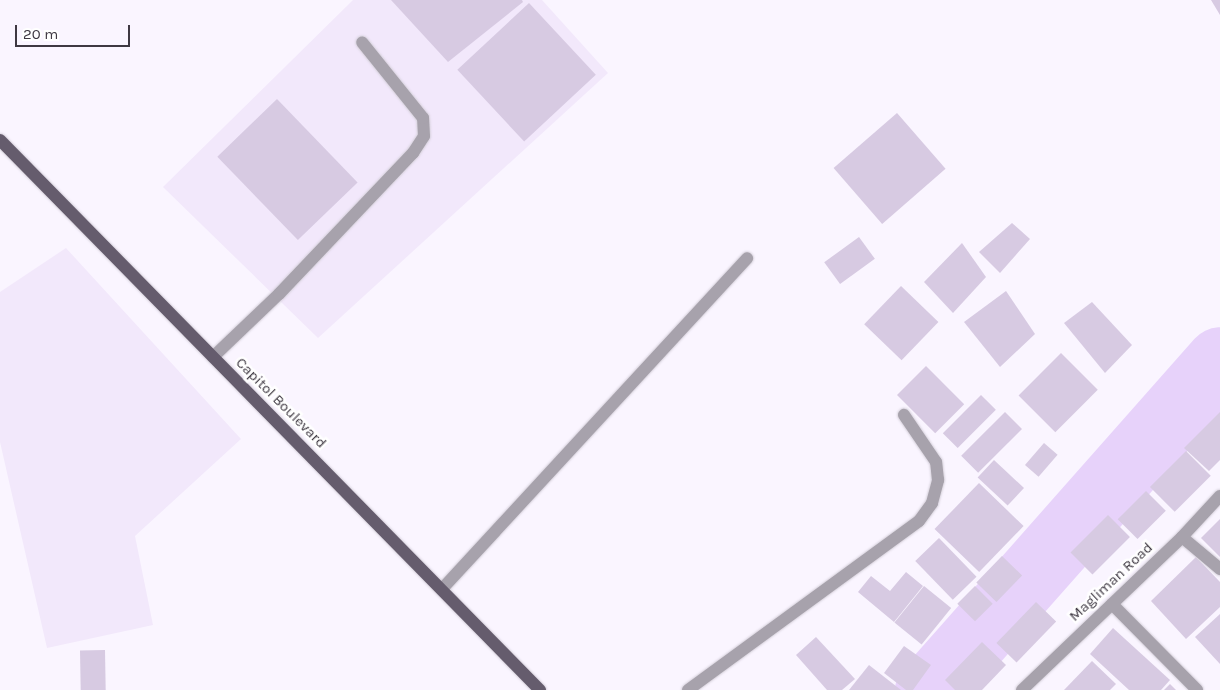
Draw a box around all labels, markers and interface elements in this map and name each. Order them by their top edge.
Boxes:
scale bar [18,15,132,47]
text: 20 m [23,25,58,43]
street label: Capitol Boulevard [232,354,330,452]
street label: Magliman Road [1066,539,1156,625]

